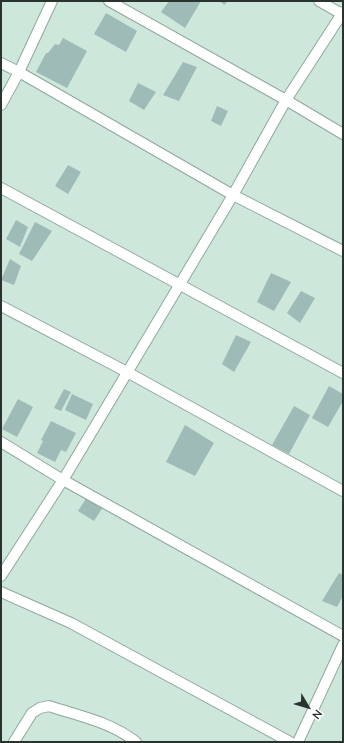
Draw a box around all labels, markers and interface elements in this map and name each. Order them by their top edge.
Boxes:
north arrow [288,687,328,727]
text: N [309,707,326,722]

